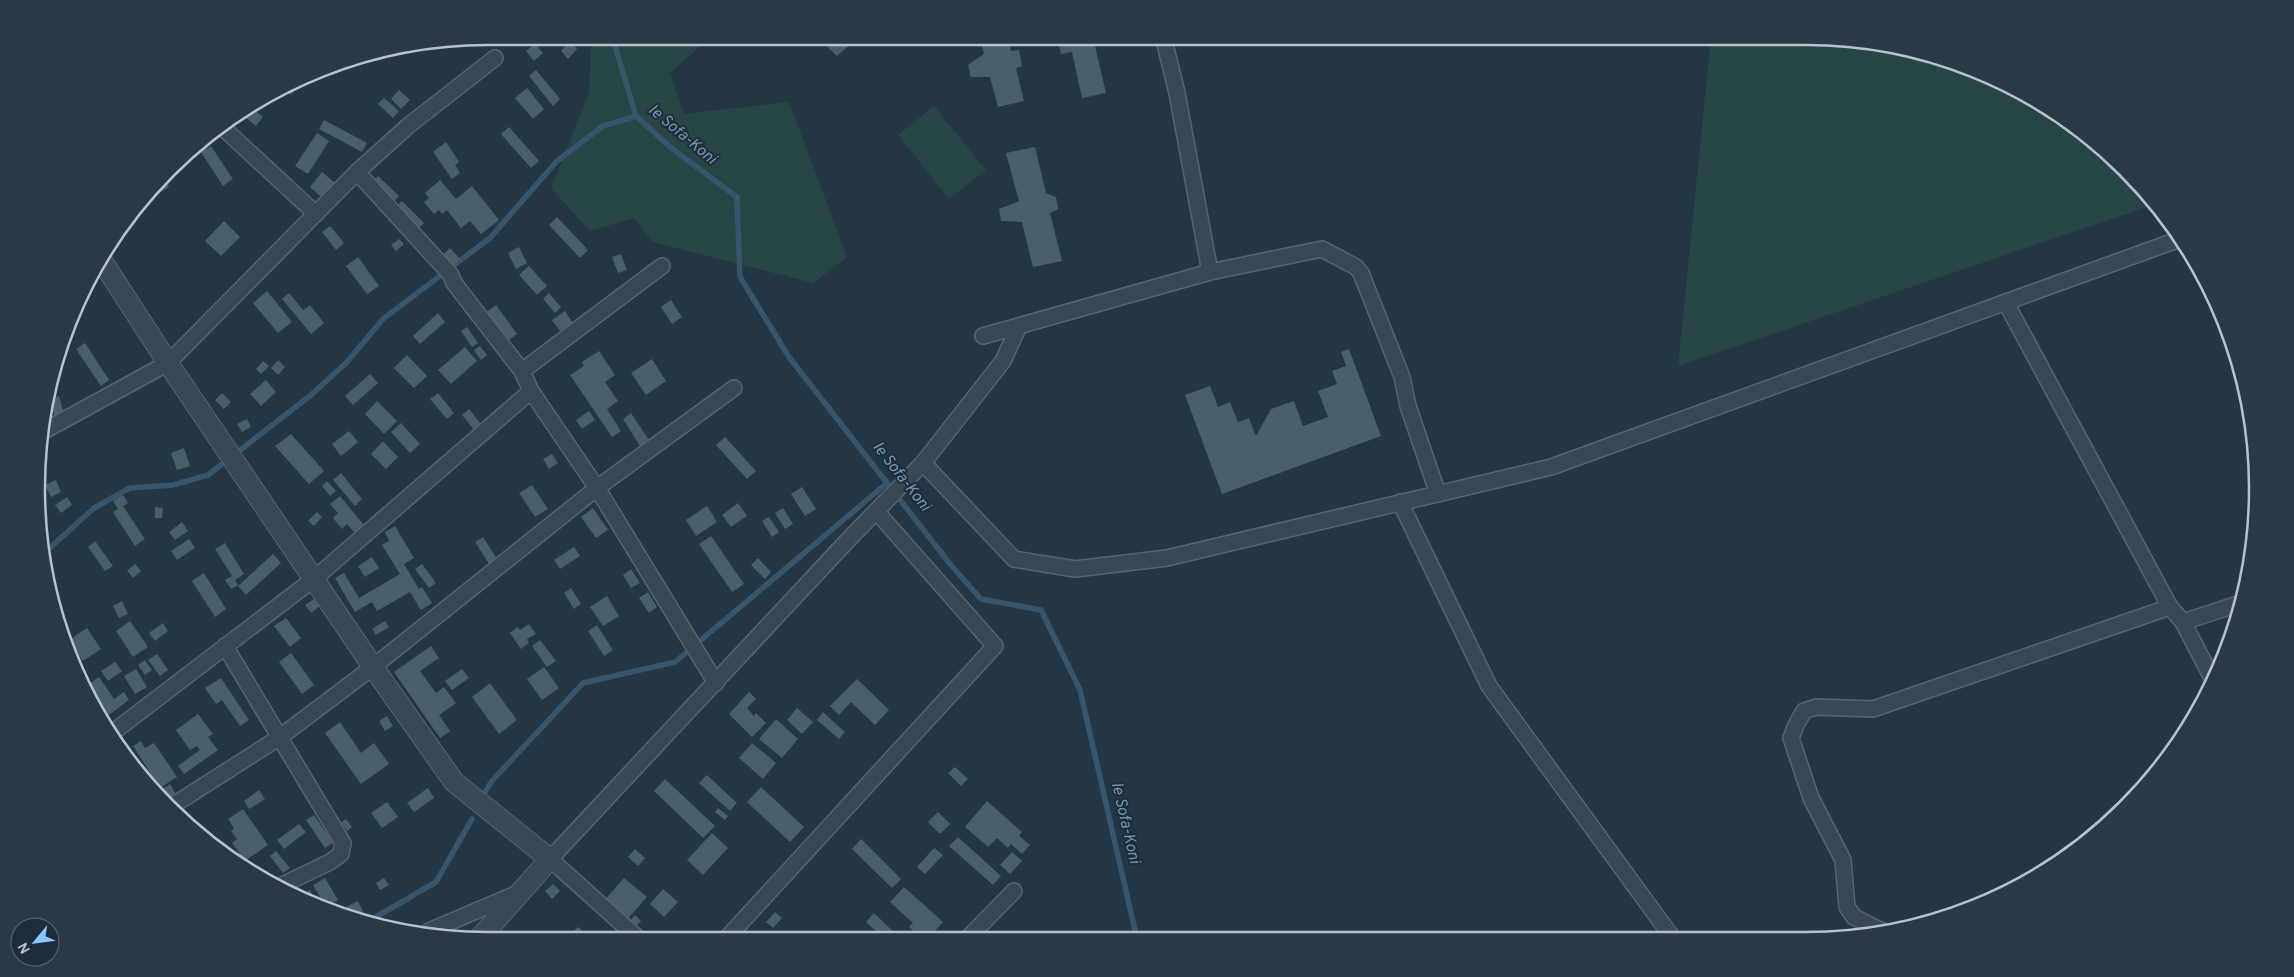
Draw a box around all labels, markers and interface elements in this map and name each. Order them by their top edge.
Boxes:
water label: le Sofa-Koni [644,101,721,170]
water label: le Sofa-Koni [868,438,935,517]
water label: le Sofa-Koni [1106,780,1144,867]
north arrow [10,917,60,967]
text: N [15,939,35,956]

